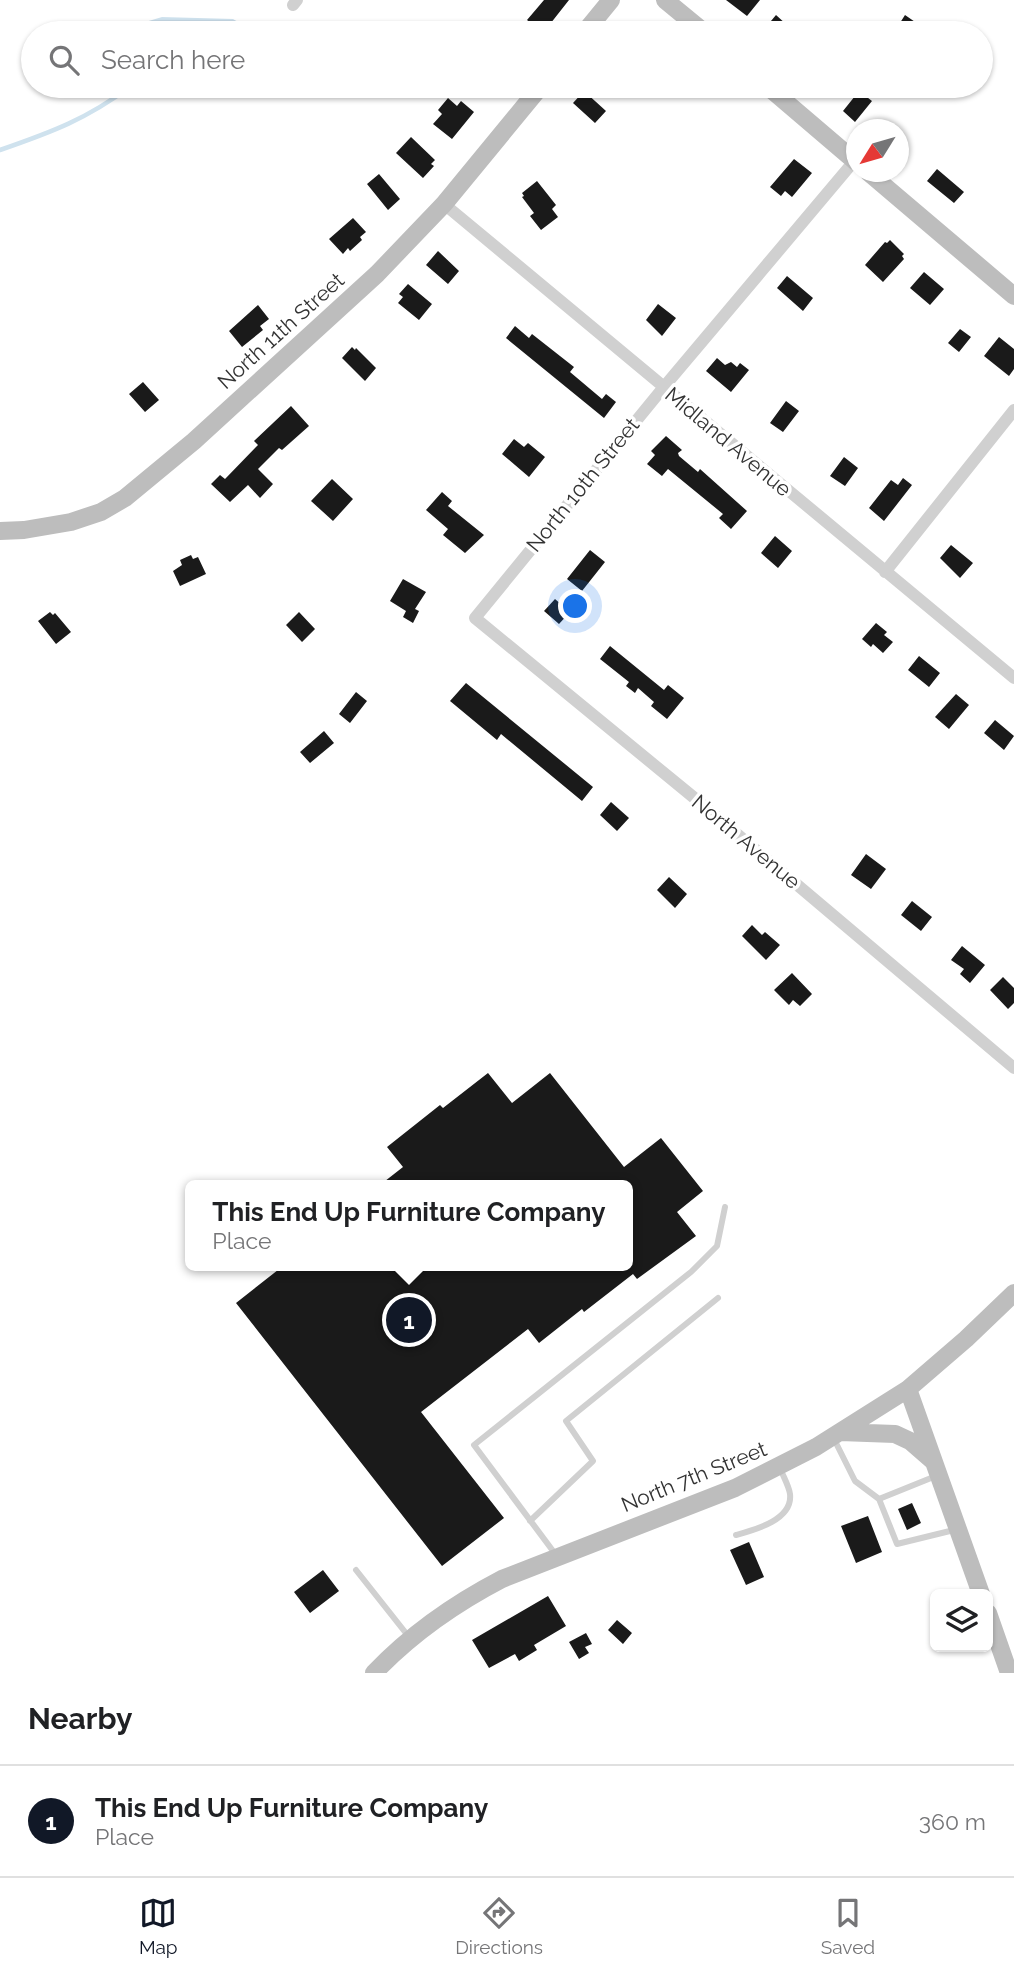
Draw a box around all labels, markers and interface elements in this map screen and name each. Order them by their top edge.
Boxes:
search box [21,21,993,98]
icon: search [45,41,83,79]
text: Search here [101,45,245,75]
north arrow [846,119,909,182]
street label: North 11th Street [212,267,349,394]
street label: Midland Avenue [660,382,796,502]
street label: North 10th Street [521,413,644,557]
your location [558,589,592,623]
street label: North Avenue [687,789,806,894]
popup [185,1180,633,1271]
text: This End Up Furniture Company [212,1197,606,1227]
text: Place [212,1227,271,1254]
pin: 1 [386,1294,432,1346]
street label: North 7th Street [617,1436,770,1517]
map controls [930,1589,993,1652]
button: layers [930,1589,993,1652]
text: Nearby [28,1701,132,1736]
text: This End Up Furniture Company [95,1793,488,1823]
text: 1 [45,1808,57,1835]
text: 360 m [919,1808,986,1835]
text: Place [95,1823,154,1850]
tab: Map [139,1894,178,1958]
tab: Directions [455,1894,543,1958]
tab: Saved [821,1894,875,1958]

